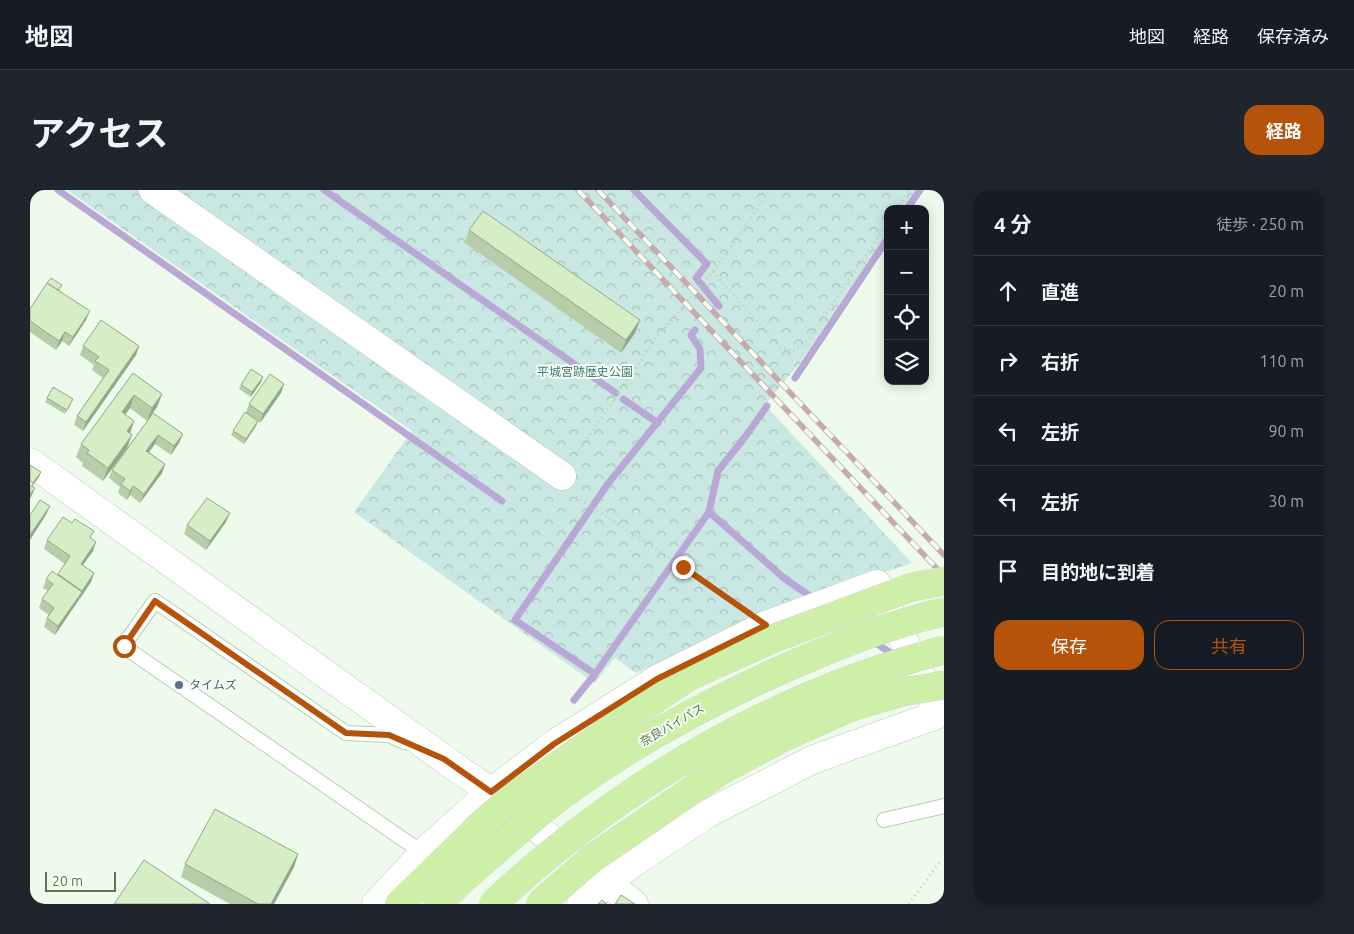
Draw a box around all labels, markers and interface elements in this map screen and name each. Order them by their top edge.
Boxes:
text: 地図 [25,23,73,50]
text: 地図 [1129,26,1165,46]
text: 経路 [1193,26,1229,46]
text: 保存済み [1257,26,1329,46]
button: 経路 [1244,105,1324,155]
text: アクセス [30,113,168,153]
map controls [884,205,929,385]
button: + [884,205,929,250]
text: 4 分 [994,212,1032,236]
text: 徒歩 · 250 m [1216,215,1304,233]
button: − [884,250,929,295]
icon: ahead [994,277,1022,305]
text: 直進 [1041,281,1079,303]
text: 20 m [1268,282,1304,300]
button: locate [884,295,929,340]
button: layers [884,340,929,385]
icon: right [994,347,1022,375]
text: 右折 [1041,351,1079,373]
text: 110 m [1259,352,1304,370]
park label: 平城宮跡歴史公園 [537,365,633,378]
icon: left [994,417,1022,445]
text: 左折 [1041,421,1079,443]
text: 90 m [1268,422,1304,440]
icon: left [994,487,1022,515]
text: 左折 [1041,491,1079,513]
text: 30 m [1268,492,1304,510]
route end [672,556,695,579]
icon: arrive [994,557,1022,585]
text: 目的地に到着 [1041,561,1155,583]
button: 保存 [994,620,1144,670]
button: 共有 [1154,620,1304,670]
route start [113,635,136,658]
place label: タイムズ [189,678,237,691]
marker: タイムズ [173,679,185,691]
street label: 奈良バイパス [637,701,706,748]
scale bar [45,869,116,892]
text: 20 m [52,873,83,889]

